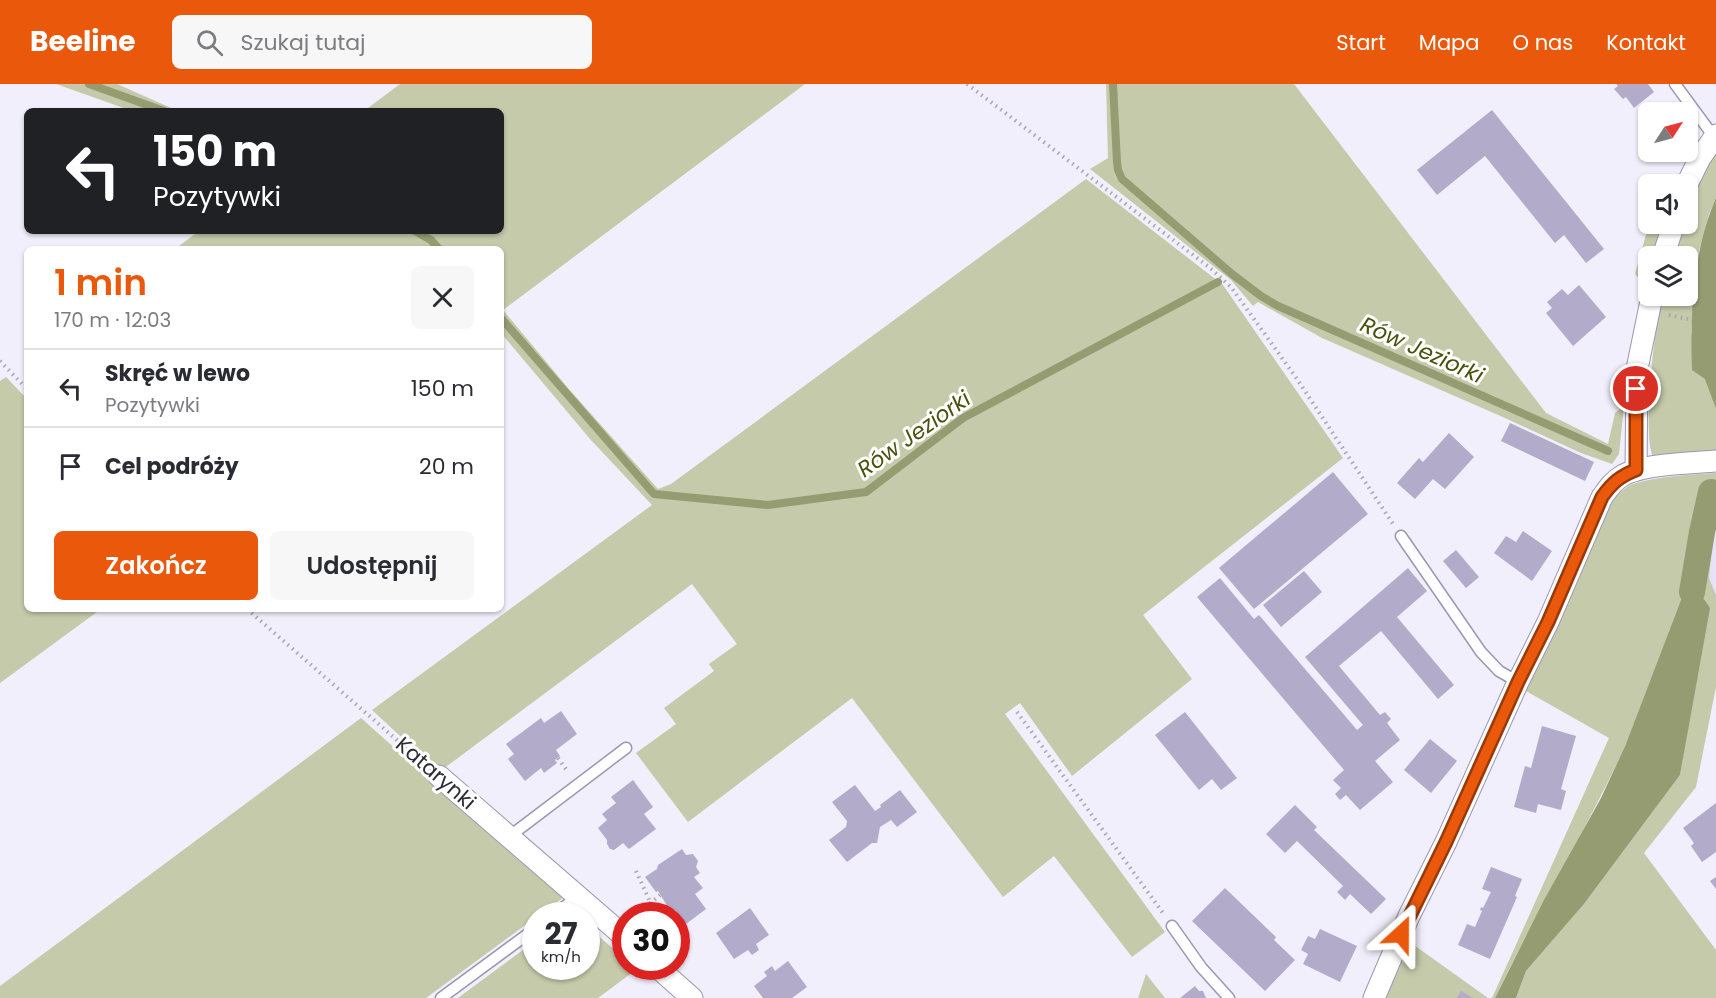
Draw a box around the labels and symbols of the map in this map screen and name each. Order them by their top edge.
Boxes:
north arrow [1638,102,1698,162]
water label: Rów Jeziorki [1355,309,1489,391]
pin [1610,363,1661,414]
water label: Rów Jeziorki [851,383,977,484]
street label: Katarynki [390,730,482,816]
speed limit sign: 30 [612,902,690,980]
position arrow [1369,902,1433,966]

